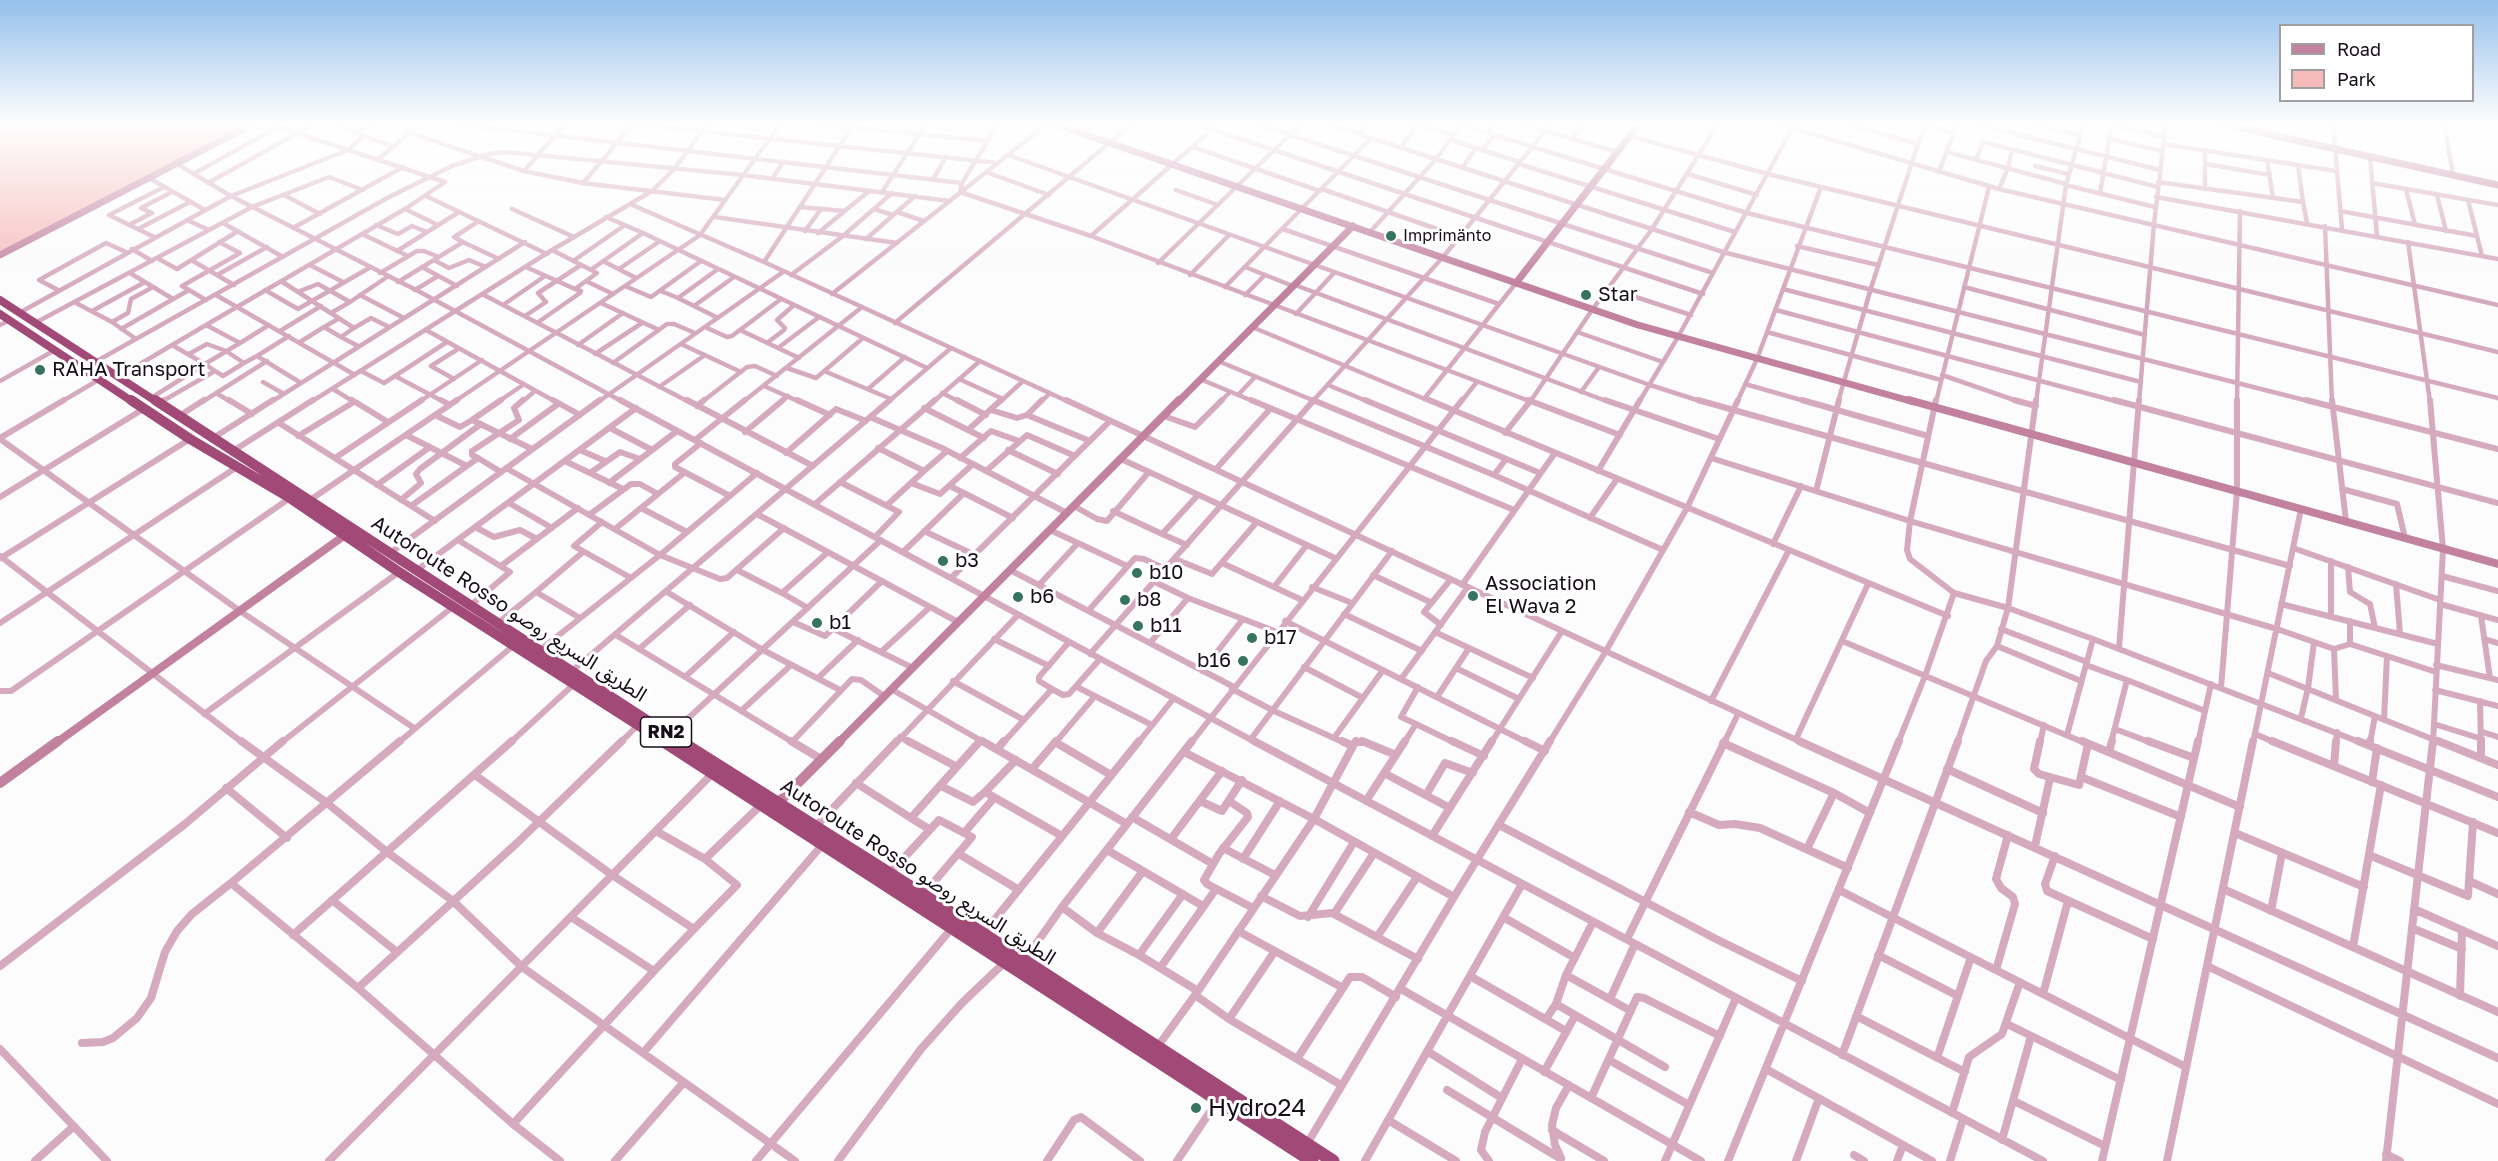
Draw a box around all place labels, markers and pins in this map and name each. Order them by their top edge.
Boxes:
place label: Imprimänto [1403,226,1491,246]
marker: Imprimänto [1384,229,1398,243]
place label: Star [1598,283,1637,307]
marker: Star [1579,288,1593,302]
place label: RAHA Transport [52,358,205,382]
marker: RAHA Transport [33,363,47,377]
place label: b3 [955,549,979,573]
marker: b3 [936,554,950,568]
place label: b10 [1149,561,1183,585]
marker: b10 [1130,566,1144,580]
place label: Association El Wava 2 [1485,572,1597,619]
place label: b6 [1030,585,1054,609]
place label: b8 [1137,588,1161,612]
marker: Association El Wava 2 [1466,589,1480,603]
marker: b6 [1011,590,1025,604]
marker: b8 [1118,593,1132,607]
place label: b1 [829,611,851,635]
place label: b11 [1150,614,1182,638]
marker: b1 [810,616,824,630]
marker: b11 [1131,619,1145,633]
place label: b17 [1264,626,1297,650]
marker: b17 [1245,631,1259,645]
place label: b16 [1197,649,1231,673]
marker: b16 [1236,654,1250,668]
place label: Hydro24 [1208,1094,1306,1122]
marker: Hydro24 [1189,1101,1203,1115]

